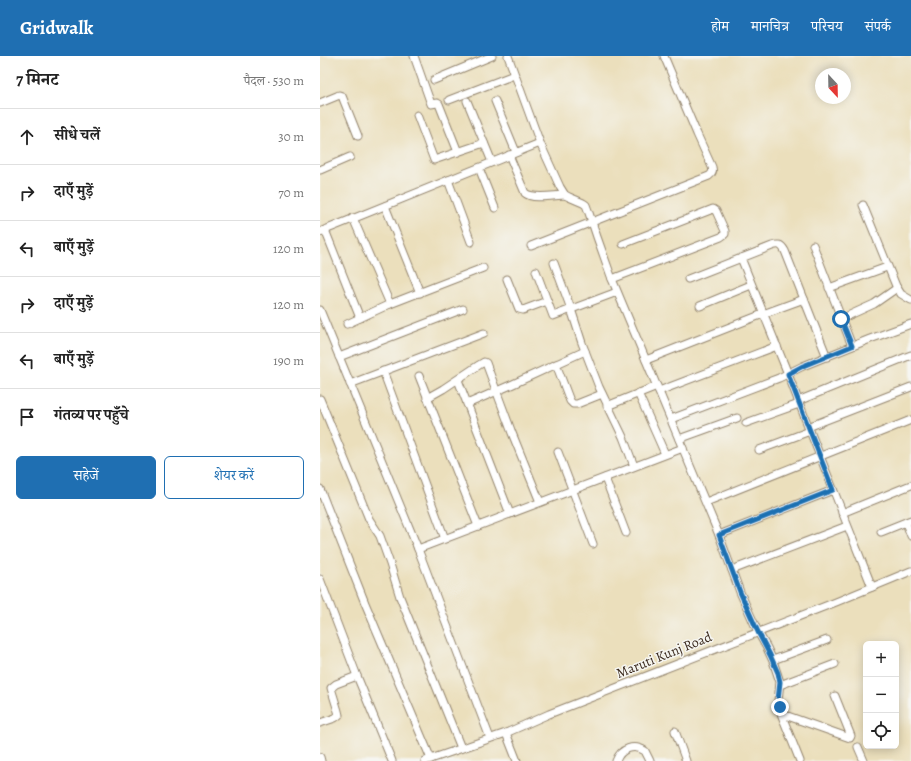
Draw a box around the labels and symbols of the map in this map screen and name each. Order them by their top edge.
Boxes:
north arrow [815,68,851,104]
route start [832,310,850,328]
street label: Maruti Kunj Road [613,627,715,683]
route end [771,698,789,716]

